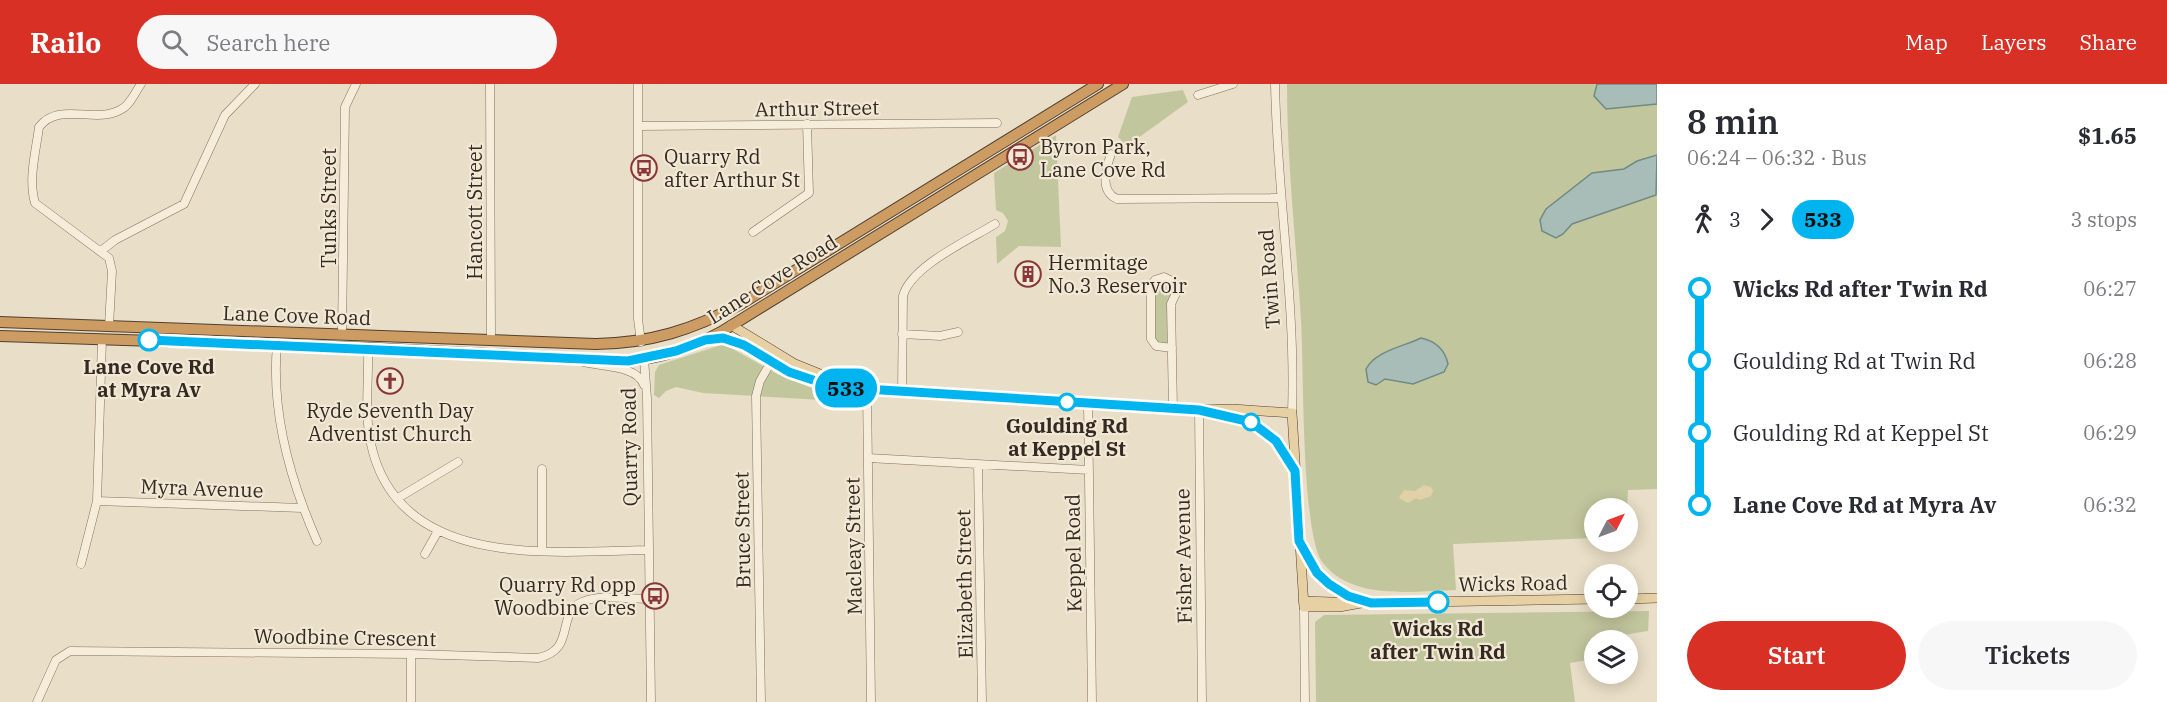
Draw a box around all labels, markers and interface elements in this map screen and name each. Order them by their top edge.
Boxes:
search box [137,15,557,69]
text: Railo [30,24,101,61]
icon: search [158,26,191,59]
text: Search here [206,28,330,57]
text: Map [1905,28,1948,56]
text: Layers [1981,28,2047,56]
text: Share [2080,28,2137,56]
street label: Arthur Street [755,93,879,123]
text: 8 min [1687,100,1779,143]
text: $1.65 [2078,121,2137,150]
place label: Byron Park, Lane Cove Rd [1040,133,1166,183]
bus stop icon: Byron Park, Lane Cove Rd [1005,142,1035,172]
place label: Quarry Rd after Arthur St [664,143,800,193]
street label: Hancott Street [461,144,488,280]
text: 06:24 – 06:32 · Bus [1687,144,1867,171]
street label: Tunks Street [315,148,342,268]
bus stop icon: Quarry Rd after Arthur St [629,153,659,183]
icon: walk [1687,203,1720,236]
icon: forward [1750,203,1783,236]
text: 533 [1804,205,1842,233]
text: 3 [1729,206,1741,233]
text: 3 stops [2070,206,2137,233]
street label: Lane Cove Road [702,228,842,330]
street label: Twin Road [1252,228,1286,330]
place label: Hermitage No.3 Reservoir [1048,249,1187,299]
building icon: Hermitage No.3 Reservoir [1013,259,1043,289]
text: Wicks Rd after Twin Rd [1733,274,1988,303]
text: 06:27 [2083,275,2137,302]
street label: Lane Cove Road [222,299,372,331]
marker: Lane Cove Rd at Myra Av [138,329,160,351]
text: Goulding Rd at Twin Rd [1733,346,1976,375]
text: 06:28 [2083,347,2137,374]
place label: Lane Cove Rd at Myra Av [83,353,215,403]
church icon: Ryde Seventh Day Adventist Church [375,366,405,396]
line badge: 533 [812,368,880,408]
text: 533 [827,374,865,402]
street label: Quarry Road [614,387,644,507]
marker: Goulding Rd at Keppel St [1058,393,1076,411]
place label: Ryde Seventh Day Adventist Church [306,397,474,447]
place label: Goulding Rd at Keppel St [1006,412,1128,462]
unlabelled marker [1242,413,1260,431]
text: Goulding Rd at Keppel St [1733,418,1989,447]
text: 06:29 [2083,419,2137,446]
street label: Bruce Street [727,471,757,589]
street label: Myra Avenue [140,472,264,504]
street label: Macleay Street [838,477,868,615]
street label: Fisher Avenue [1168,488,1198,624]
text: Lane Cove Rd at Myra Av [1733,490,1997,519]
text: 06:32 [2083,491,2137,518]
street label: Keppel Road [1058,494,1088,612]
north arrow [1584,498,1638,552]
map controls [1584,498,1638,684]
street label: Elizabeth Street [949,509,979,659]
button: locate [1584,564,1638,618]
street label: Wicks Road [1458,569,1568,597]
place label: Quarry Rd opp Woodbine Cres [494,571,636,621]
bus stop icon: Quarry Rd opp Woodbine Cres [640,581,670,611]
marker: Wicks Rd after Twin Rd [1427,591,1449,613]
place label: Wicks Rd after Twin Rd [1370,615,1506,665]
button: Start [1687,621,1906,690]
button: Tickets [1918,621,2137,690]
street label: Woodbine Crescent [253,622,437,652]
button: layers [1584,630,1638,684]

